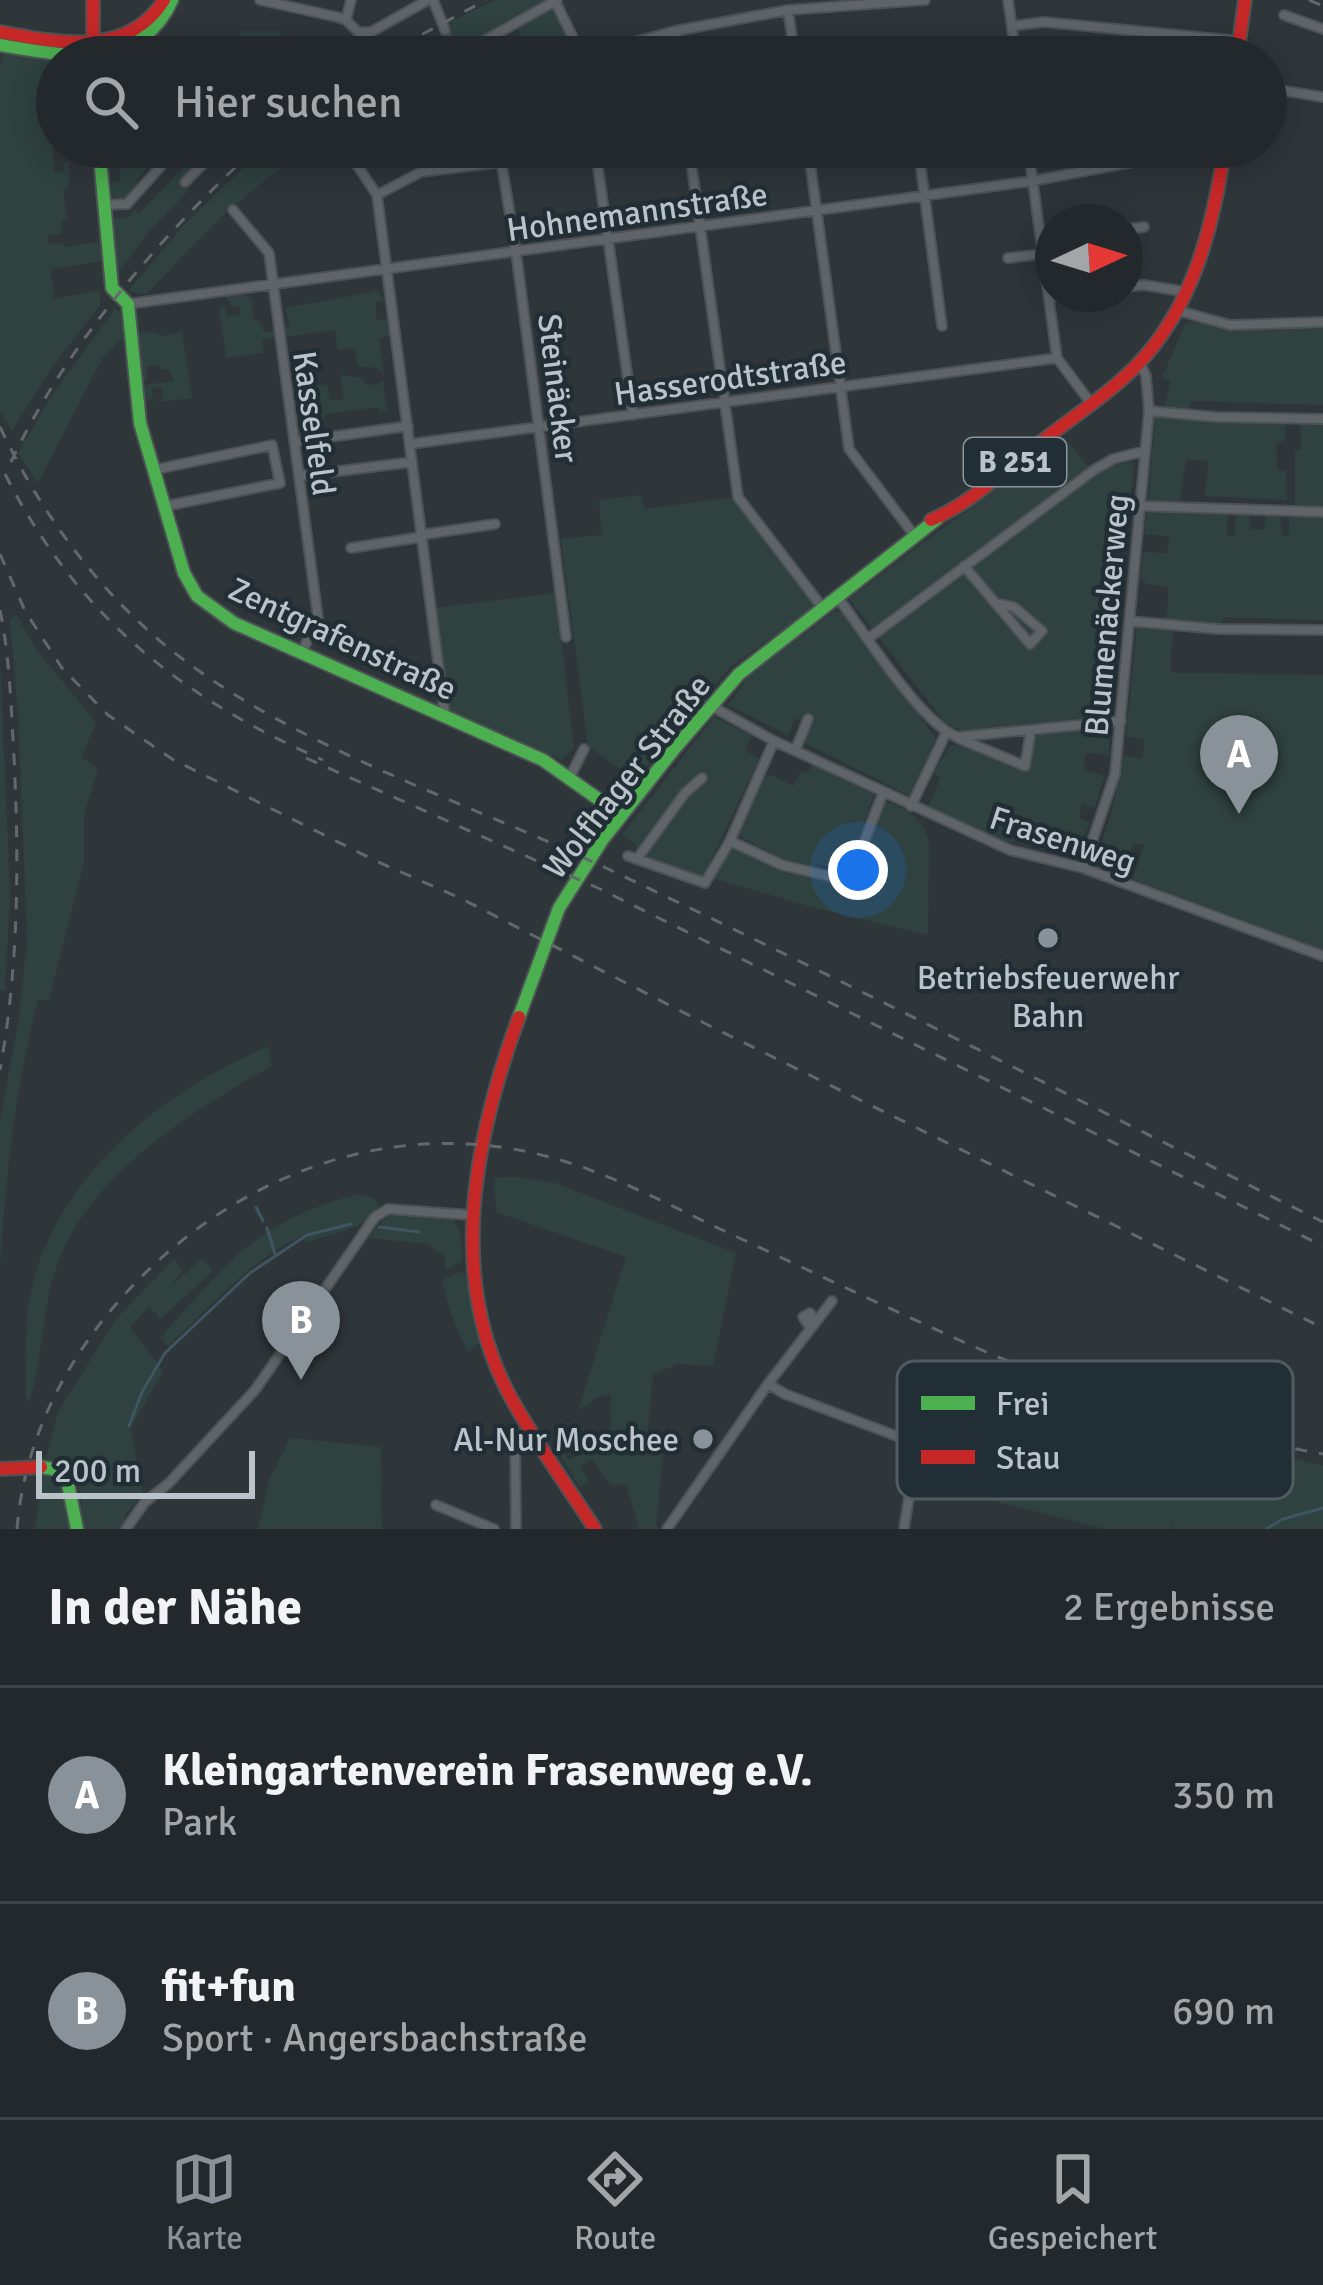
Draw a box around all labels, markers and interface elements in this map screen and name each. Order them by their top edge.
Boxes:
search box [36,36,1287,168]
icon: search [78,69,144,135]
text: Hier suchen [174,75,403,130]
street label: Hohnemannstraße [504,174,770,251]
north arrow [1035,204,1143,312]
street label: Steinäcker [528,311,587,465]
street label: Hasserodtstraße [612,342,849,415]
street label: Kasselfeld [283,348,344,498]
road number: B 251 [964,438,1066,486]
street label: Blumenäckerweg [1076,492,1139,738]
street label: Zentgrafenstraße [222,569,463,710]
street label: Wolfhager Straße [535,667,720,887]
pin: A [1200,715,1278,814]
street label: Frasenweg [984,798,1141,883]
your location [828,840,888,900]
marker: Betriebsfeuerwehr Bahn [1035,925,1061,951]
place label: Betriebsfeuerwehr Bahn [917,958,1179,1037]
pin: B [262,1281,340,1380]
legend [897,1361,1293,1499]
text: Frei [996,1384,1049,1425]
place label: Al-Nur Moschee [454,1420,679,1461]
marker: Al-Nur Moschee [690,1426,716,1452]
text: Stau [996,1438,1061,1479]
scale bar [36,1445,255,1498]
text: 200 m [54,1451,141,1492]
text: In der Nähe [48,1576,302,1639]
text: 2 Ergebnisse [1063,1583,1275,1631]
text: Kleingartenverein Frasenweg e.V. [162,1743,813,1798]
text: A [75,1771,99,1819]
text: 350 m [1172,1771,1275,1819]
text: Park [162,1798,237,1846]
text: fit+fun [162,1959,296,2014]
text: B [75,1987,99,2035]
text: 690 m [1172,1987,1275,2035]
text: Sport · Angersbachstraße [162,2014,587,2062]
tab: Karte [166,2146,243,2259]
tab: Route [574,2146,656,2259]
tab: Gespeichert [988,2146,1157,2259]

